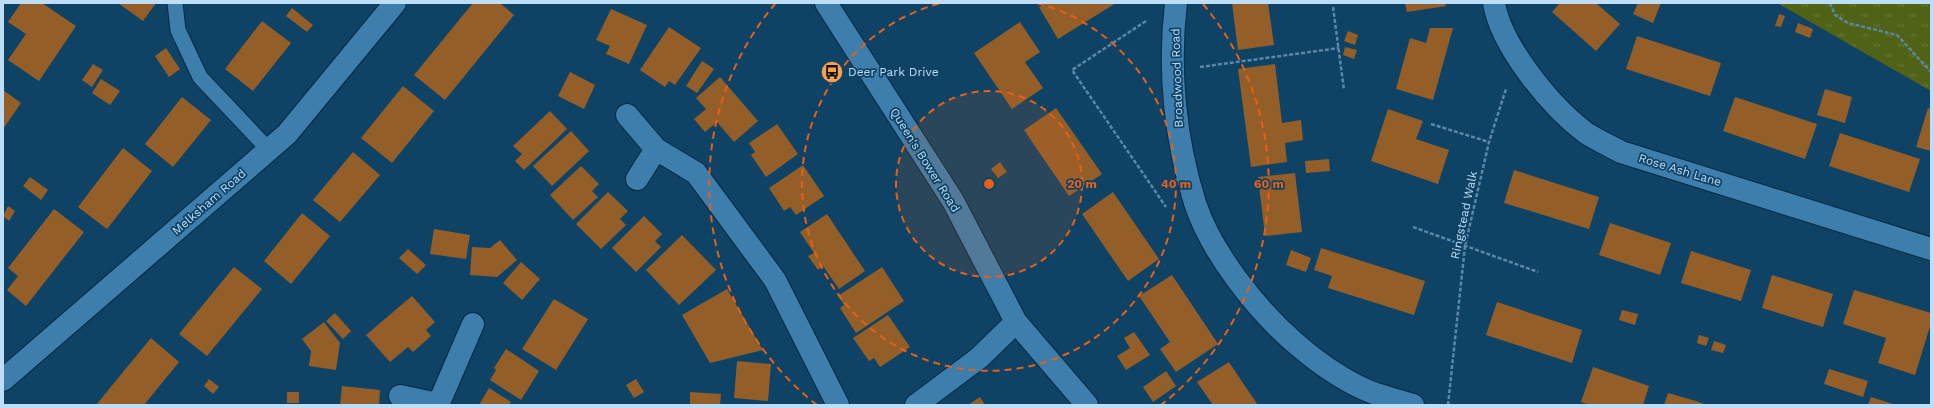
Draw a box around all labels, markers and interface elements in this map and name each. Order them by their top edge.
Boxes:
street label: Broadwood Road [1168,28,1186,128]
bus stop icon: Deer Park Drive [819,59,845,85]
place label: Deer Park Drive [848,65,939,79]
street label: Queen's Bower Road [887,105,963,215]
street label: Rose Ash Lane [1637,151,1723,189]
street label: Melksham Road [169,166,249,238]
street label: Ringstead Walk [1448,170,1480,260]
centre of rings [982,177,996,191]
text: 20 m [1067,177,1097,191]
text: 40 m [1161,177,1191,191]
text: 60 m [1254,177,1284,191]

